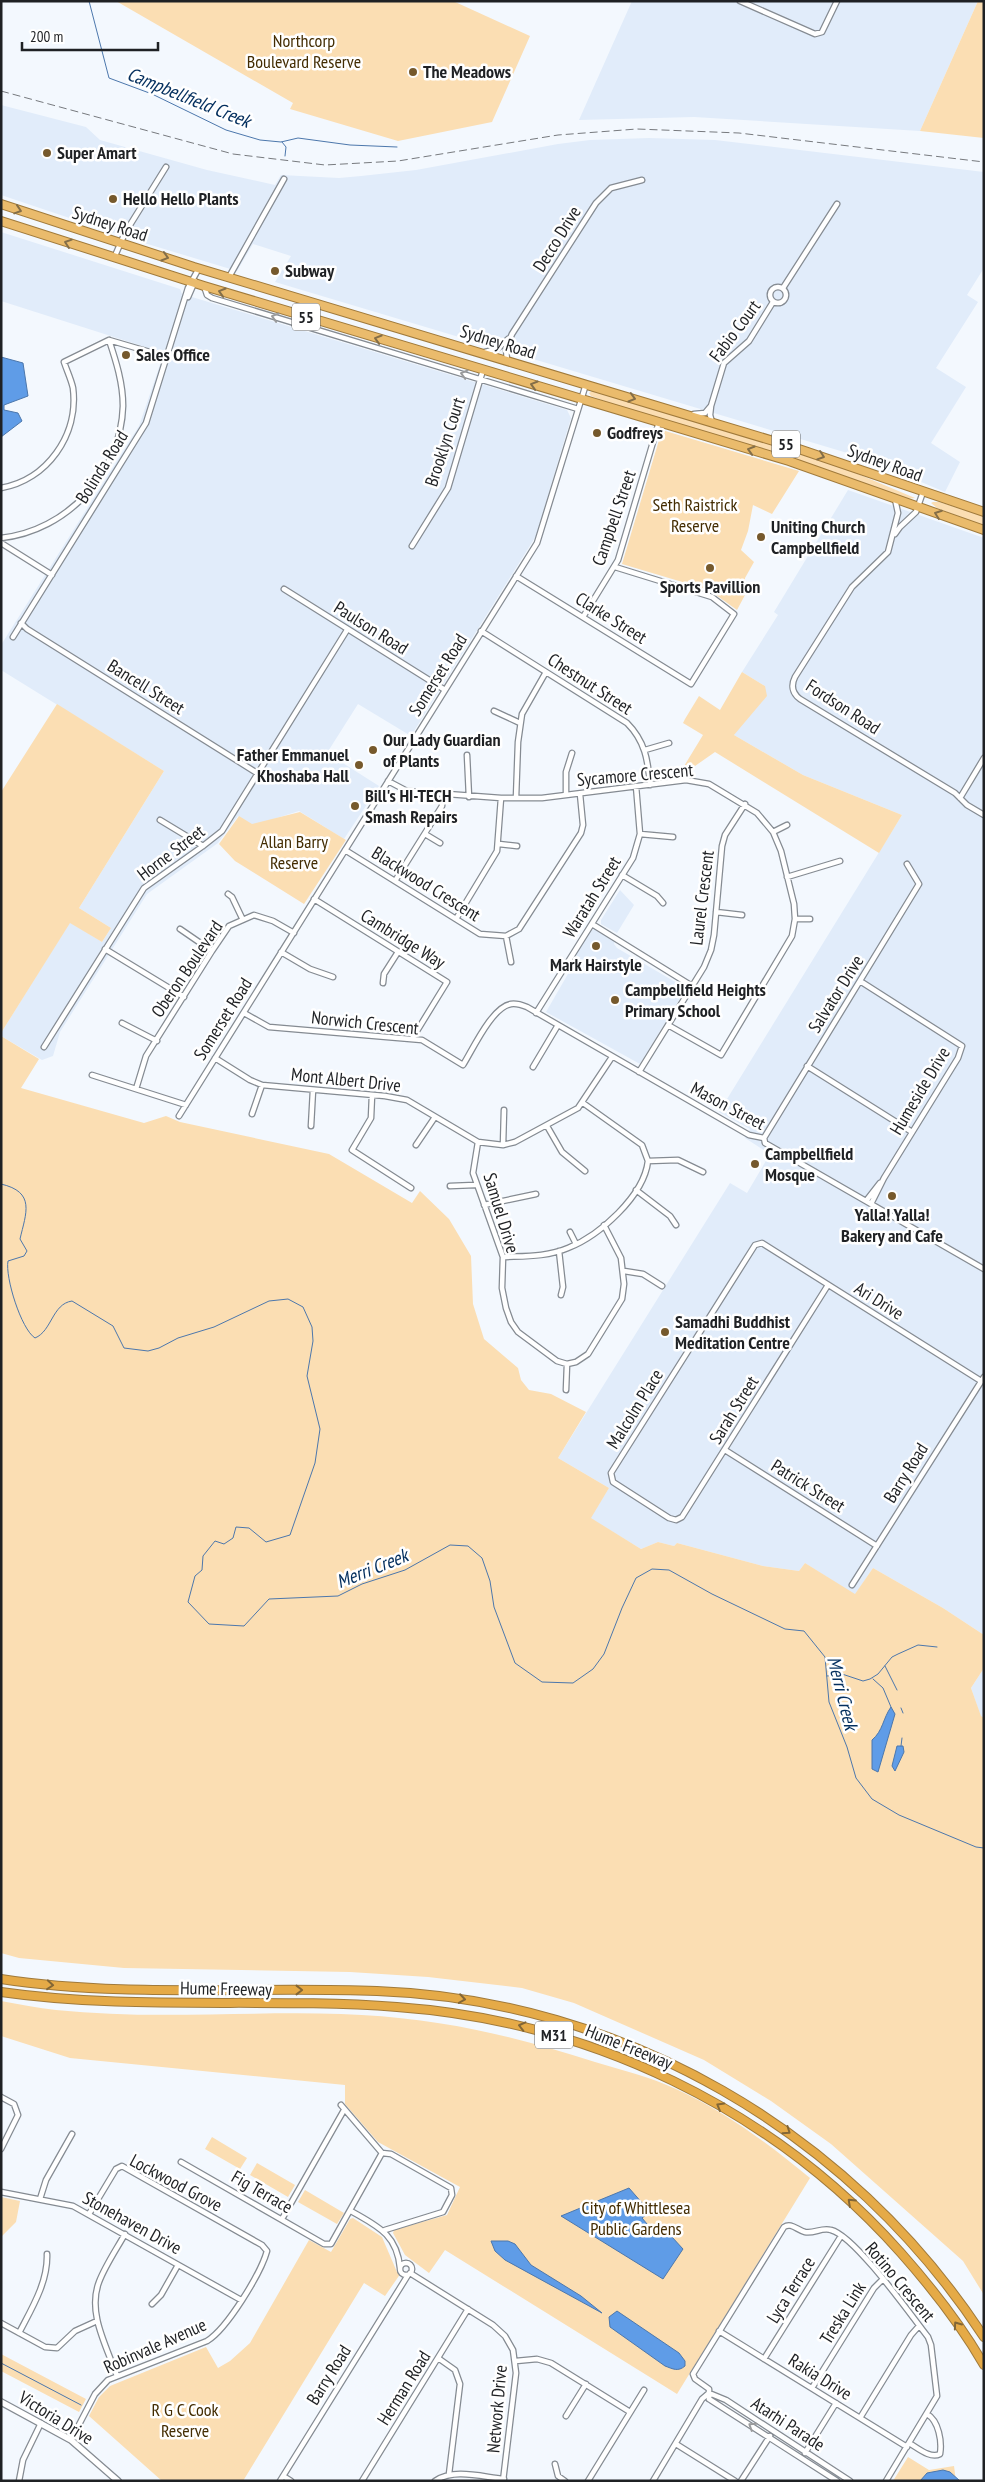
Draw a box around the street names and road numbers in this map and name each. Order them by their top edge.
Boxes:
street label: Sydney Road [69,201,151,247]
street label: Decco Drive [527,202,586,276]
street label: Fabio Court [704,295,765,366]
road number: 55 [292,304,320,330]
street label: Sydney Road [457,319,539,364]
street label: Brooklyn Court [419,394,470,489]
street label: Bolinda Road [70,426,133,508]
road number: 55 [772,430,800,458]
street label: Sydney Road [845,438,926,487]
street label: Campbell Street [586,467,641,569]
street label: Clarke Street [571,587,651,649]
street label: Paulson Road [330,596,413,659]
street label: Somerset Road [403,629,472,720]
street label: Chestnut Street [544,648,637,719]
street label: Bancell Street [103,654,189,719]
street label: Fordson Road [802,674,885,739]
street label: Sycamore Crescent [576,758,694,791]
street label: Horne Street [132,820,209,885]
street label: Blackwood Crescent [368,841,485,926]
street label: Laurel Crescent [684,849,719,947]
street label: Waratah Street [557,852,626,942]
street label: Cambridge Way [357,904,450,974]
street label: Oberon Boulevard [146,916,227,1022]
street label: Salvator Drive [803,951,868,1037]
street label: Somerset Road [188,973,257,1064]
street label: Norwich Crescent [310,1005,420,1040]
street label: Humeside Drive [884,1043,955,1139]
street label: Mont Albert Drive [290,1062,402,1097]
street label: Mason Street [687,1076,770,1135]
street label: Samuel Drive [478,1170,525,1256]
street label: Ari Drive [850,1277,908,1325]
street label: Malcolm Place [601,1365,668,1453]
street label: Sarah Street [704,1371,763,1448]
street label: Barry Road [878,1439,933,1507]
street label: Patrick Street [767,1454,849,1517]
street label: Hume Freeway [180,1976,272,2001]
street label: Hume Freeway [582,2019,676,2075]
road number: M31 [535,2022,573,2048]
street label: Lockwood Grove [126,2149,226,2216]
street label: Fig Terrace [228,2165,297,2218]
street label: Stonehaven Drive [79,2186,186,2259]
street label: Rotino Crescent [860,2237,940,2326]
street label: Lyca Terrace [761,2252,820,2327]
street label: Treska Link [814,2277,871,2348]
street label: Robinvale Avenue [100,2313,210,2378]
street label: Barry Road [301,2341,356,2409]
street label: Herman Road [372,2346,435,2429]
street label: Rakia Drive [784,2348,856,2405]
street label: Network Drive [481,2364,512,2454]
street label: Victoria Drive [14,2385,98,2450]
street label: Atarhi Parade [747,2391,829,2456]

